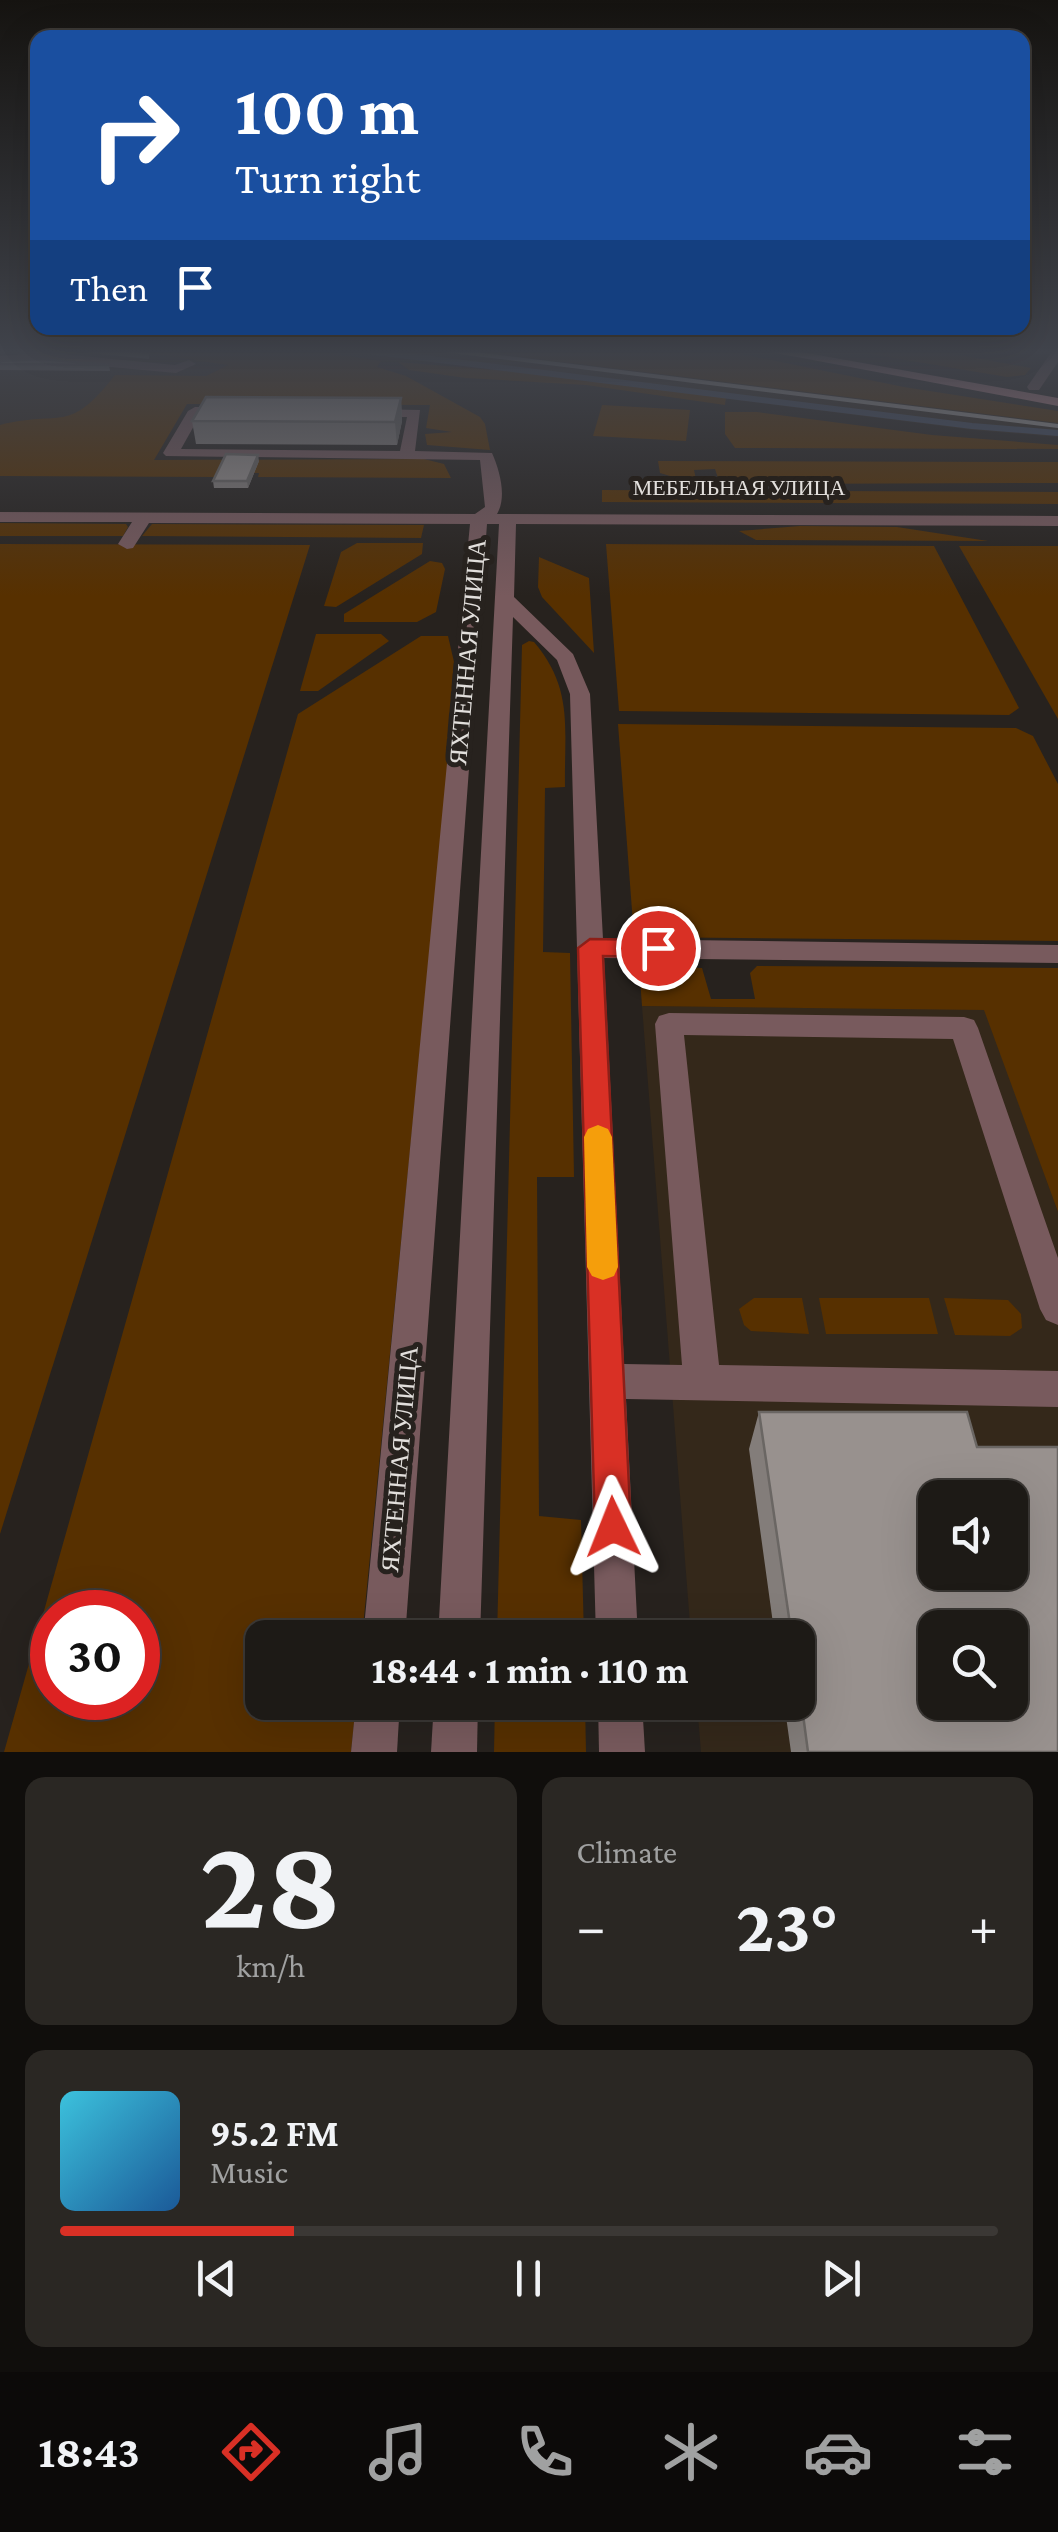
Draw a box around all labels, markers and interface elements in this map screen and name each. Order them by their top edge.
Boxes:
icon: right [70,70,200,200]
text: 100 m [235,71,419,149]
text: Turn right [235,153,420,203]
icon: arrive [168,260,223,315]
text: Then [70,267,148,309]
street label: МЕБЕЛЬНАЯ УЛИЦА [633,475,845,500]
street label: ЯХТЕННАЯ УЛИЦА [444,538,491,766]
pin [616,906,701,991]
icon: arrive [631,921,686,976]
street label: ЯХТЕННАЯ УЛИЦА [376,1345,423,1573]
position arrow [561,1475,665,1579]
map controls [918,1480,1028,1720]
button: sound [918,1480,1028,1590]
speed limit sign: 30 [30,1590,160,1720]
button: search [918,1610,1028,1720]
text: 18:44 · 1 min · 110 m [372,1649,688,1691]
text: 28 [200,1810,342,1955]
text: Climate [577,1834,677,1870]
text: 23° [736,1884,839,1967]
text: − [577,1896,606,1957]
text: + [969,1896,998,1957]
text: km/h [236,1948,305,1984]
text: 95.2 FM [210,2112,339,2154]
text: Music [210,2154,288,2190]
icon: previous [189,2251,244,2306]
icon: pause [501,2251,556,2306]
icon: next [814,2251,869,2306]
icon: directions [216,2417,286,2487]
icon: music [363,2417,433,2487]
icon: phone [510,2417,580,2487]
icon: climate [656,2417,726,2487]
icon: car [803,2417,873,2487]
icon: filters [950,2417,1020,2487]
text: 18:43 [38,2427,140,2477]

